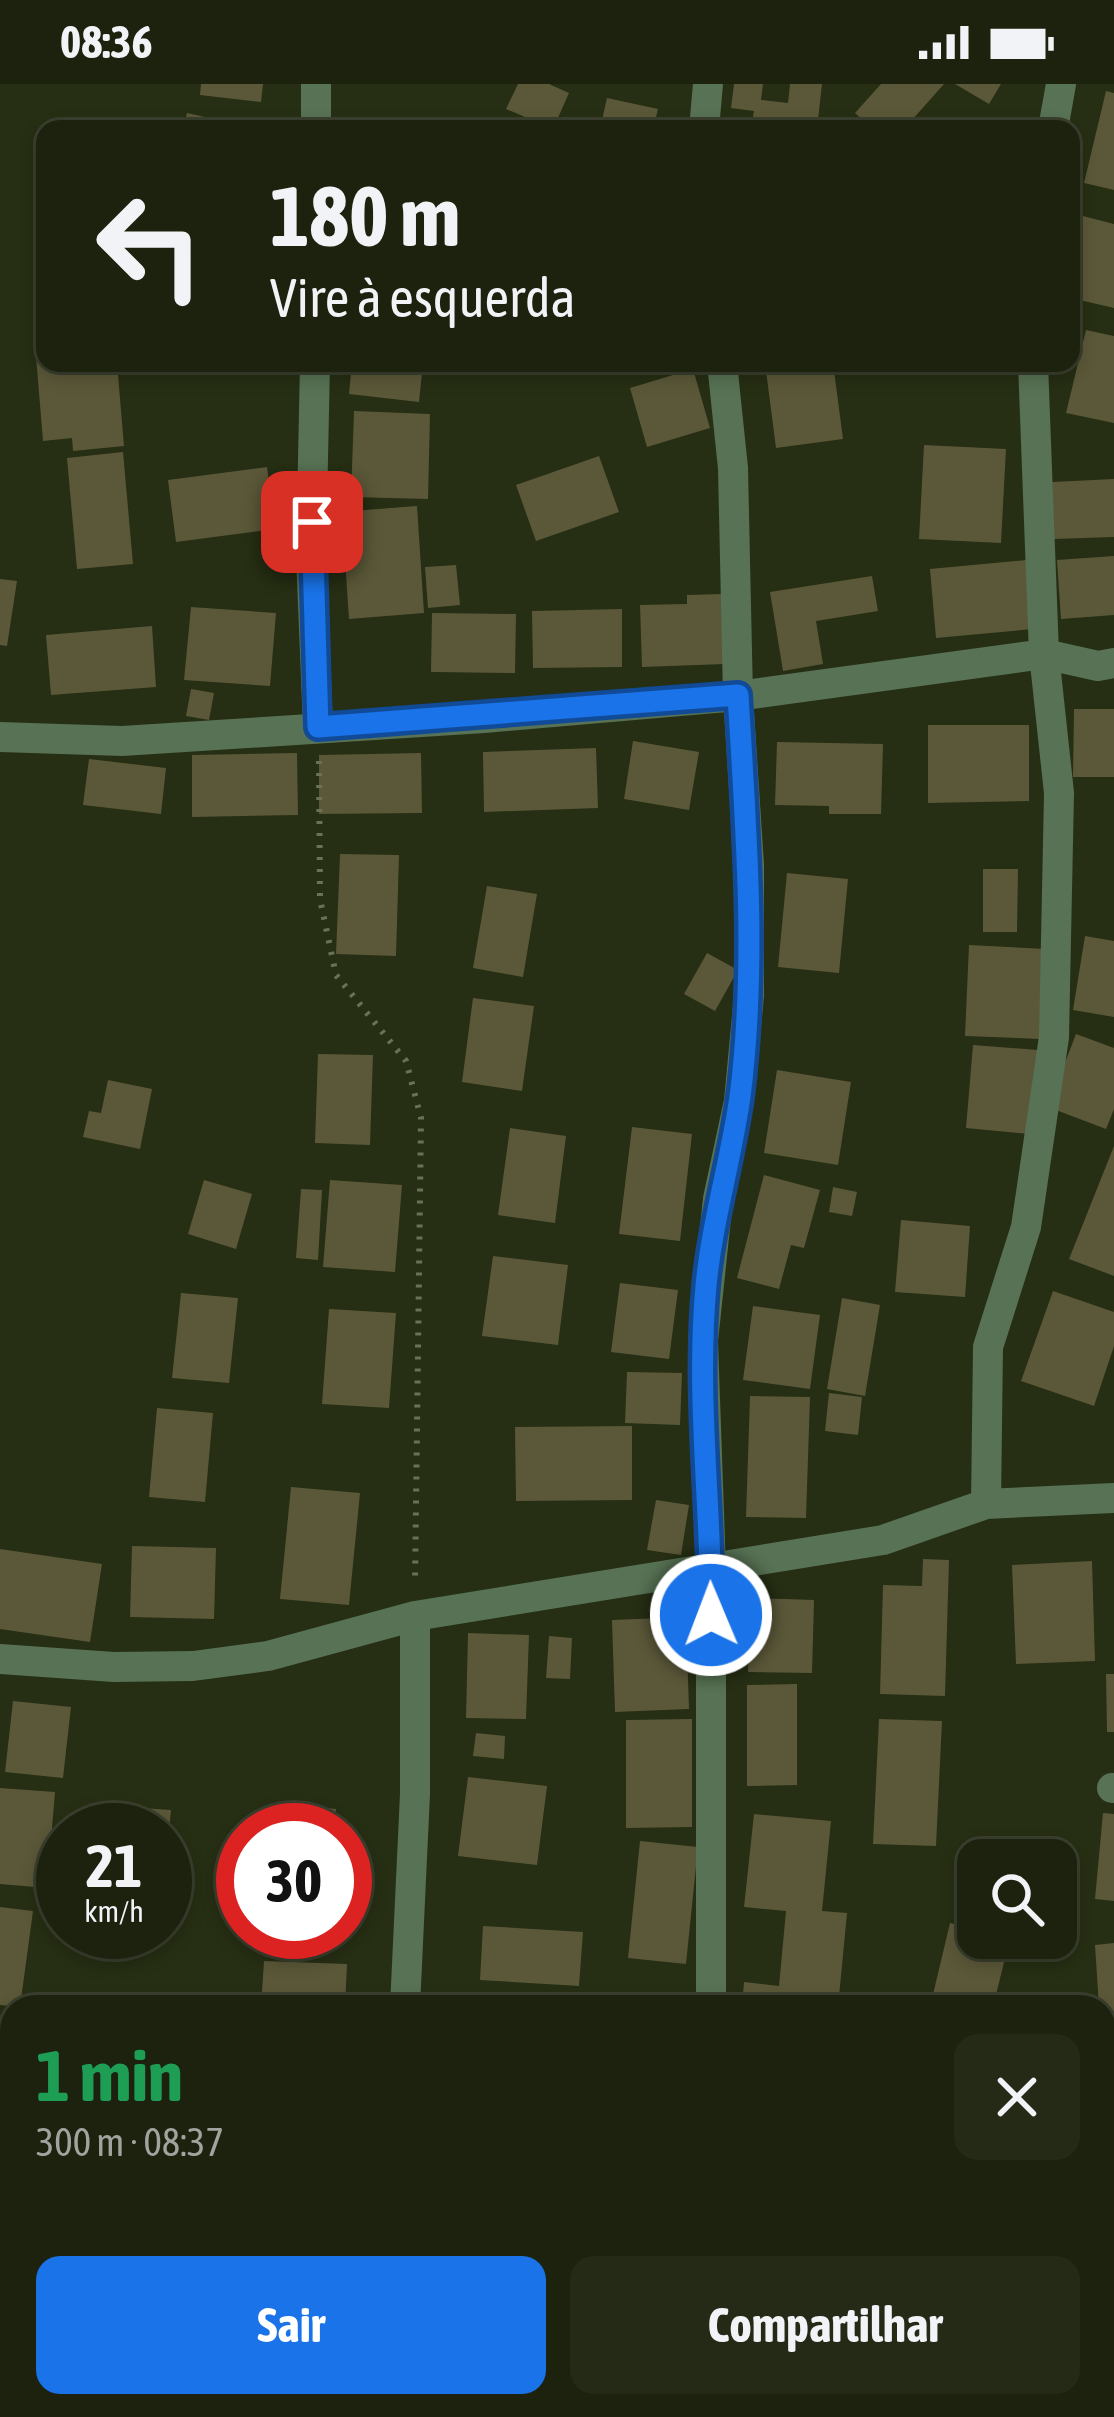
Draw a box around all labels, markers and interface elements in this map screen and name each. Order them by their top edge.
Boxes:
text: 08:36 [60,16,153,68]
icon: left [72,168,228,324]
text: 180 m [270,168,460,264]
text: Vire à esquerda [270,267,576,328]
pin [261,471,363,573]
icon: arrive [279,489,345,555]
position arrow [648,1552,774,1678]
speed limit sign: 30 [216,1803,372,1959]
text: 21 [86,1831,142,1900]
map controls [957,1839,1077,1959]
button: search [957,1839,1077,1959]
text: km/h [84,1894,144,1928]
text: 1 min [36,2034,183,2116]
button: close [954,2034,1080,2160]
text: 300 m · 08:37 [36,2120,224,2164]
button: Sair [36,2256,546,2394]
button: Compartilhar [570,2256,1080,2394]

